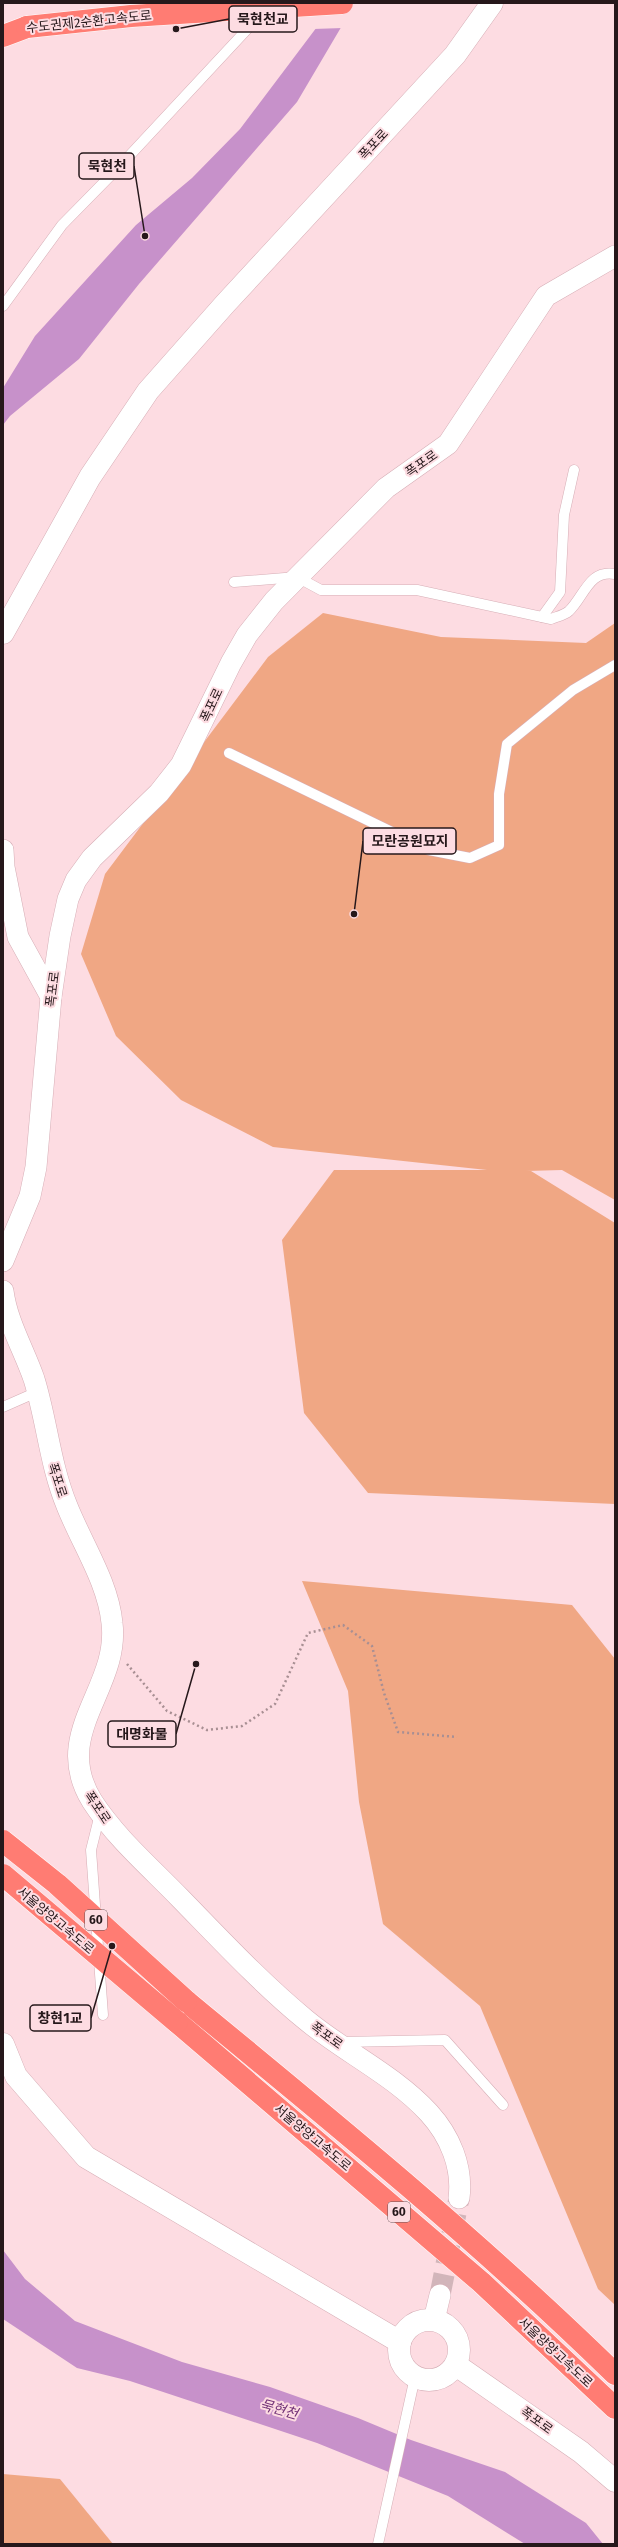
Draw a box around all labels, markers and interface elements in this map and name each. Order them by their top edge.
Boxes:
callout: 묵현천교 [229,6,297,32]
street label: 수도권제2순환고속도로 [26,7,153,36]
text: 묵현천교 [237,11,289,28]
street label: 폭포로 [356,126,391,163]
callout: 묵현천 [79,153,134,179]
text: 묵현천 [88,158,126,175]
street label: 폭포로 [402,447,440,480]
street label: 폭포로 [197,686,226,725]
callout: 모란공원묘지 [363,828,456,854]
text: 모란공원묘지 [371,833,449,850]
street label: 폭포로 [43,970,62,1008]
street label: 폭포로 [45,1461,70,1500]
callout: 대명화물 [108,1721,176,1747]
text: 대명화물 [116,1726,168,1743]
street label: 폭포로 [81,1788,114,1826]
street label: 서울양양고속도로 [14,1884,97,1957]
road number: 60 [85,1910,107,1930]
callout: 창현1교 [30,2005,91,2031]
text: 창현1교 [37,2010,83,2027]
street label: 폭포로 [308,2019,346,2052]
street label: 서울양양고속도로 [271,2101,354,2174]
road number: 60 [388,2202,410,2222]
street label: 서울양양고속도로 [516,2314,596,2391]
water label: 묵현천 [258,2396,301,2423]
street label: 폭포로 [518,2404,556,2437]

